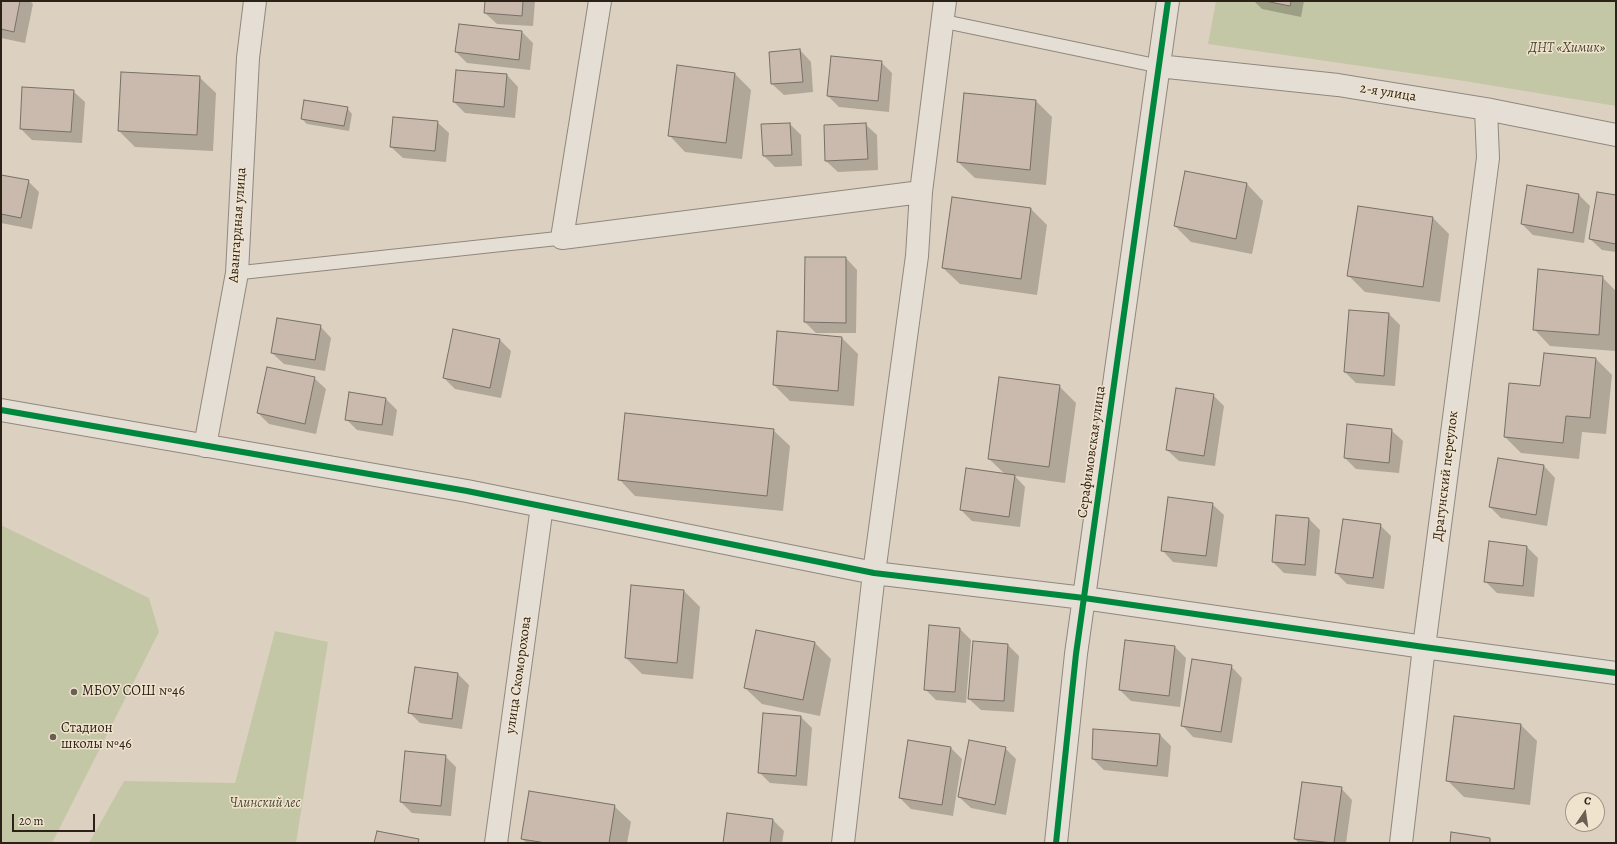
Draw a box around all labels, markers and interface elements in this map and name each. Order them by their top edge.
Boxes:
park label: ДНТ «Химик» [1529,41,1605,57]
street label: 2-я улица [1359,80,1417,106]
street label: Авангардная улица [226,167,250,283]
street label: Серафимовская улица [1074,385,1110,519]
street label: Драгунский переулок [1430,410,1462,542]
street label: улица Скоморохова [502,615,536,735]
place label: МБОУ СОШ №46 [82,684,185,700]
marker: МБОУ СОШ №46 [69,687,79,697]
place label: Стадион школы №46 [61,721,132,754]
marker: Стадион школы №46 [48,732,58,742]
north arrow [1565,792,1605,832]
text: С [1583,793,1593,809]
park label: Члинский лес [230,796,300,812]
scale bar [14,806,97,832]
text: 20 m [19,813,43,829]

